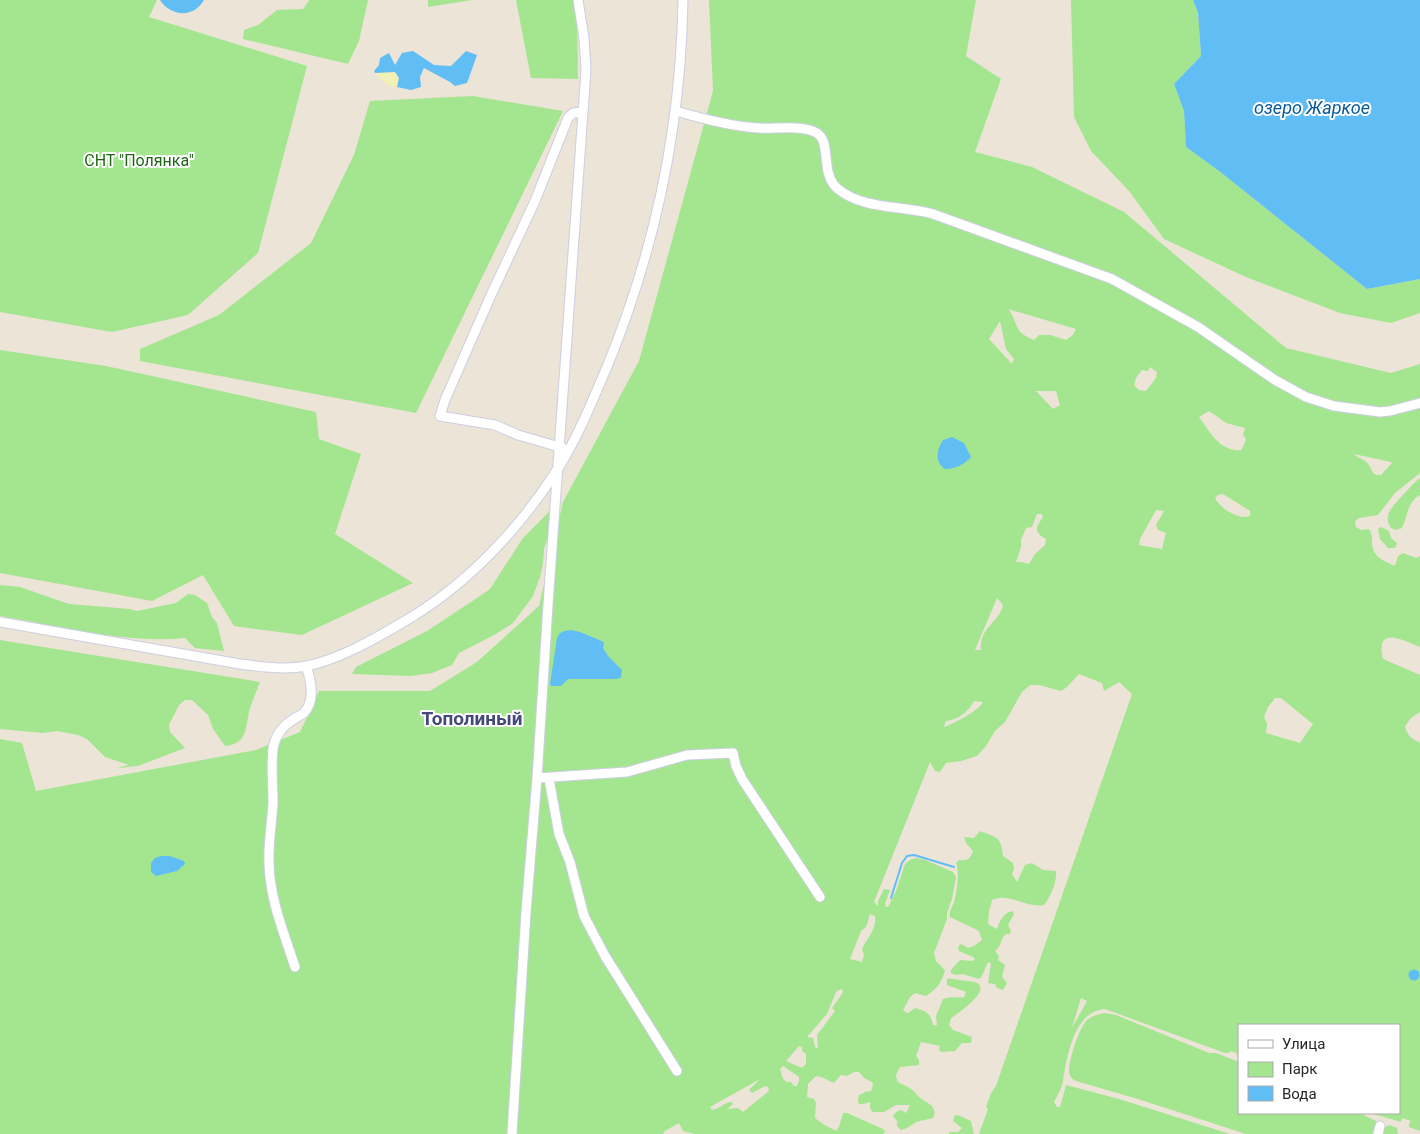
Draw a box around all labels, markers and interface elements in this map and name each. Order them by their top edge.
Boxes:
water label: озеро Жаркое [1254,97,1370,118]
park label: СНТ "Полянка" [84,151,194,170]
district label: Тополиный [421,707,523,730]
legend [1238,1024,1400,1114]
text: Улица [1282,1035,1325,1053]
text: Парк [1282,1060,1317,1078]
text: Вода [1282,1085,1317,1103]

